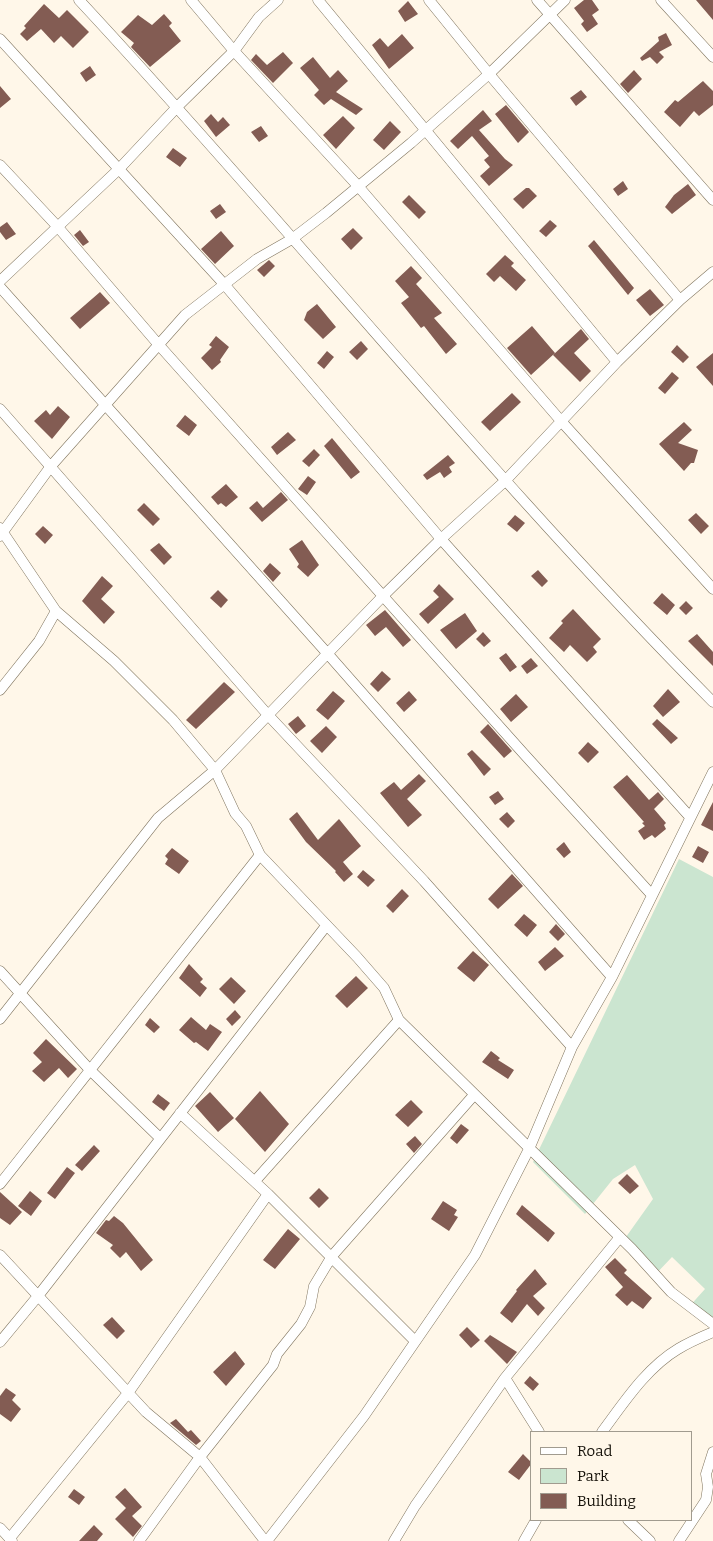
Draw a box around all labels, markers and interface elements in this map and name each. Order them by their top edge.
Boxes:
legend [530,1431,693,1521]
text: Road [577,1442,612,1460]
text: Park [577,1467,609,1485]
text: Building [577,1492,636,1510]

